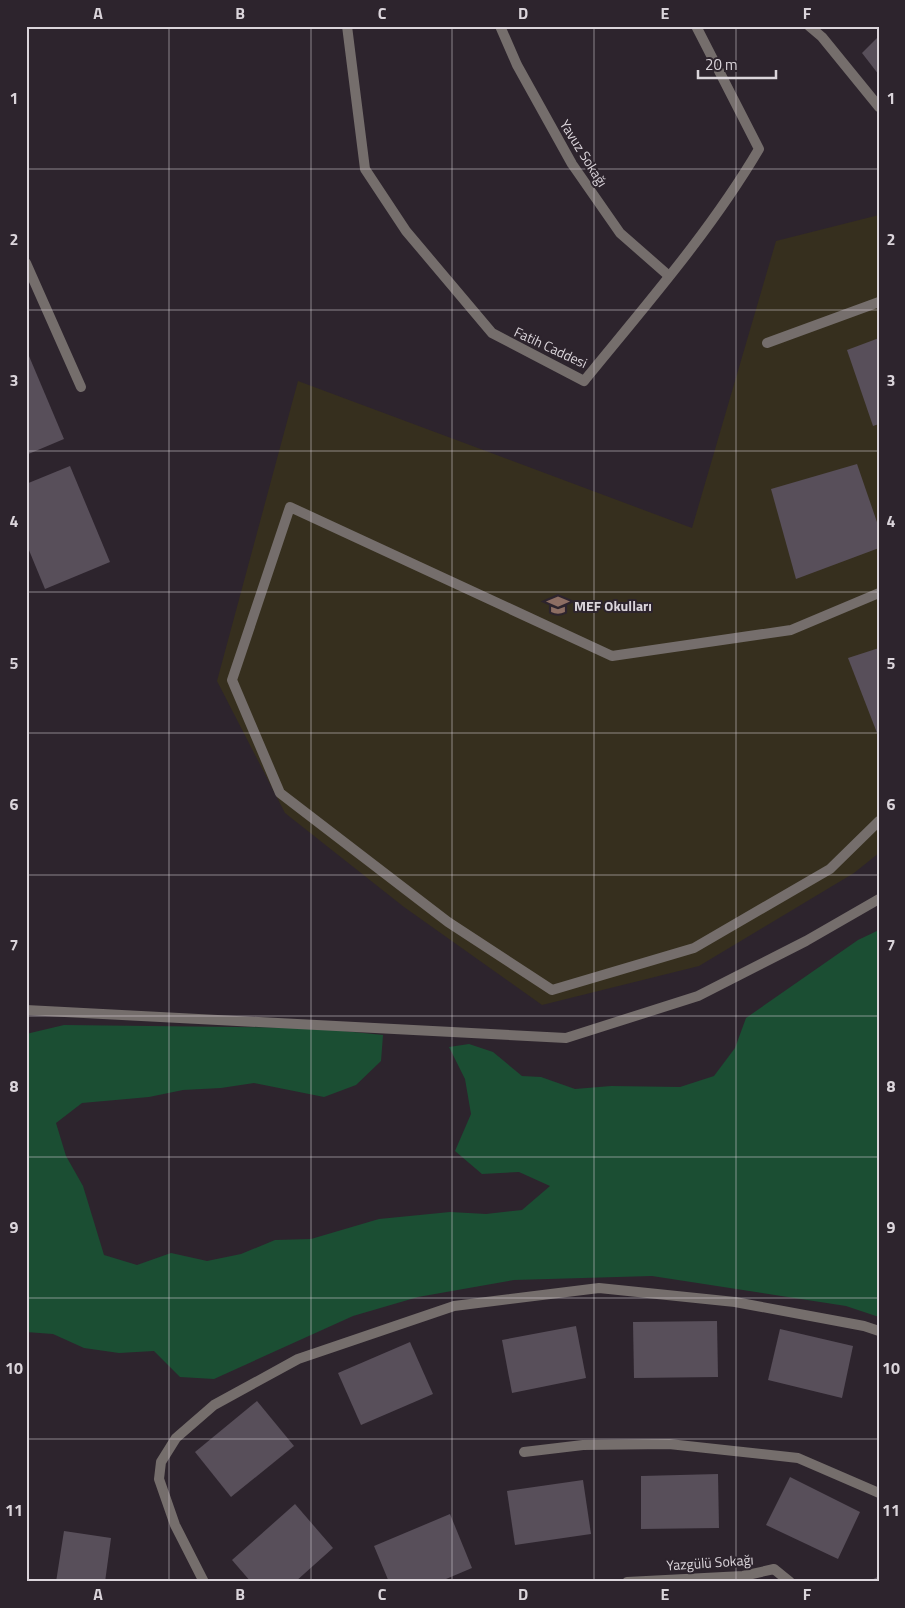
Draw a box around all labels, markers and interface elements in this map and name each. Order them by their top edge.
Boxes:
text: A [93,1,103,25]
text: B [235,1,245,25]
text: C [378,1,387,25]
text: D [518,1,528,25]
text: E [661,1,670,25]
text: F [803,1,812,25]
scale bar [698,48,775,80]
text: 20 m [705,53,738,76]
text: 1 [10,86,18,110]
text: 1 [887,86,895,110]
street label: Yavuz Sokağı [555,115,613,191]
text: 2 [10,227,18,251]
text: 2 [887,227,895,251]
street label: Fatih Caddesi [511,321,591,373]
text: 3 [10,368,18,392]
text: 3 [887,368,895,392]
text: 4 [10,509,19,533]
text: 4 [887,509,896,533]
school or university icon: MEF Okulları [545,592,571,618]
place label: MEF Okulları [574,595,652,616]
text: 5 [10,651,19,675]
text: 5 [887,651,896,675]
text: 6 [10,792,19,816]
text: 6 [887,792,896,816]
text: 7 [10,933,18,957]
text: 7 [887,933,895,957]
text: 8 [10,1074,19,1098]
text: 8 [887,1074,896,1098]
text: 9 [10,1215,19,1239]
text: 9 [887,1215,896,1239]
text: 10 [5,1356,23,1380]
text: 10 [882,1356,900,1380]
text: 11 [5,1498,23,1522]
text: 11 [882,1498,900,1522]
street label: Yazgülü Sokağı [666,1548,754,1576]
text: A [93,1582,103,1606]
text: B [235,1582,245,1606]
text: C [378,1582,387,1606]
text: D [518,1582,528,1606]
text: E [661,1582,670,1606]
text: F [803,1582,812,1606]

